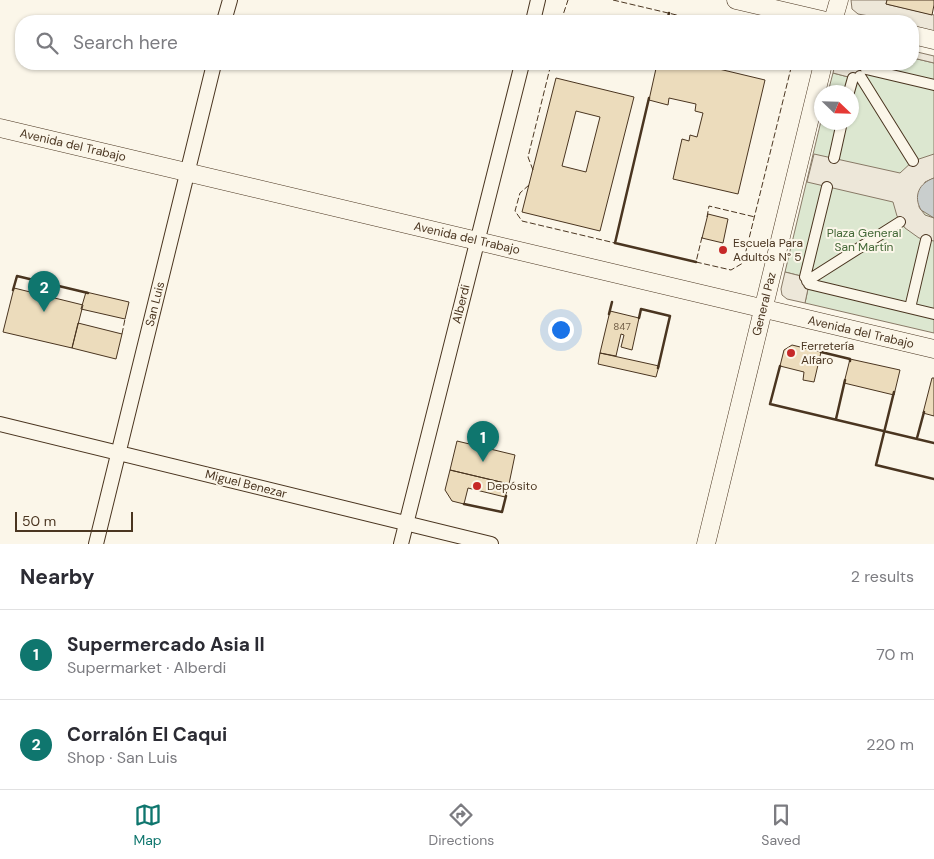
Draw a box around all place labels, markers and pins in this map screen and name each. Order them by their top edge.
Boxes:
place label: Escuela Para Adultos N° 5 [733,235,803,265]
marker: Escuela Para Adultos N° 5 [717,244,729,256]
pin: 2 [28,271,60,312]
place label: Ferretería Alfaro [801,338,854,368]
marker: Ferretería Alfaro [785,347,797,359]
pin: 1 [467,421,499,462]
place label: Depósito [487,478,537,494]
marker: Depósito [471,480,483,492]

